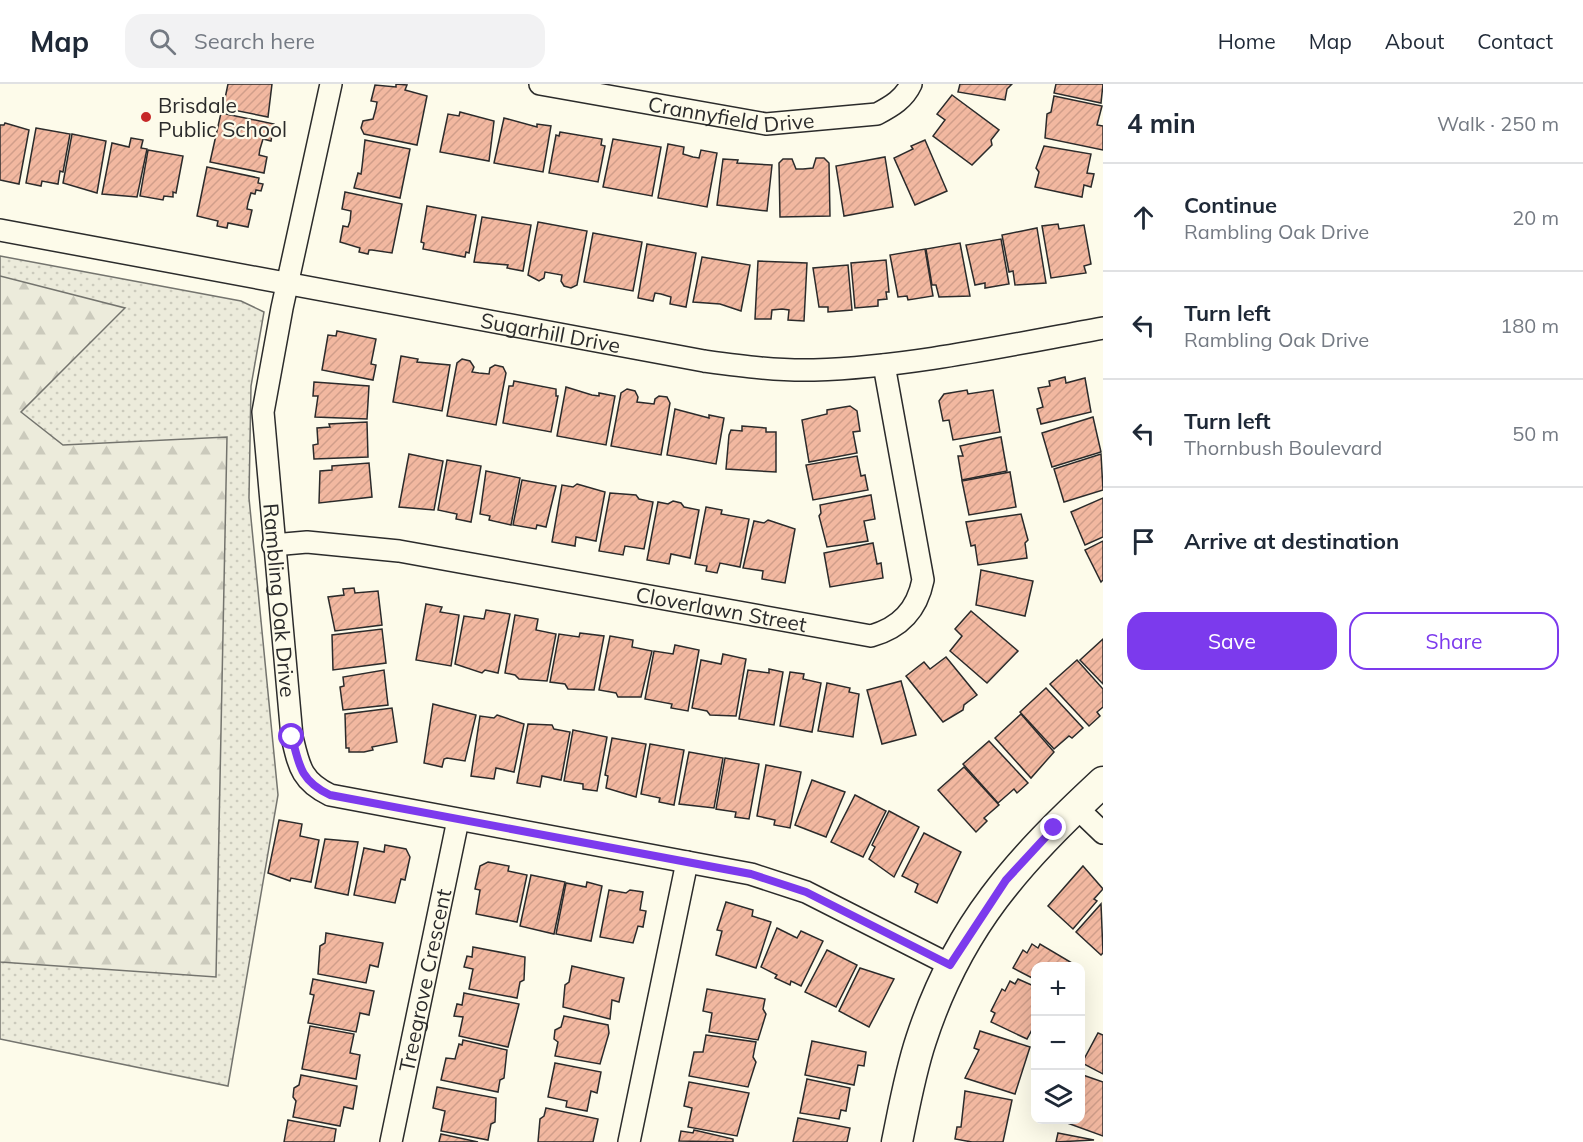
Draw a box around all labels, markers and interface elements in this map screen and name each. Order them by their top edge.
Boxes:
search box [125,14,545,68]
text: Map [30,24,89,59]
icon: search [146,25,179,58]
text: Search here [194,27,315,55]
text: Home [1218,28,1276,54]
text: Map [1309,28,1352,54]
text: About [1385,28,1444,54]
text: Contact [1477,28,1553,54]
street label: Crannyfield Drive [646,90,815,137]
place label: Brisdale Public School [158,92,287,142]
text: 4 min [1127,107,1196,140]
marker: Brisdale Public School [139,110,153,124]
text: Walk · 250 m [1437,111,1559,136]
text: Continue [1184,191,1277,219]
icon: ahead [1127,201,1160,234]
text: 20 m [1512,205,1559,230]
text: Rambling Oak Drive [1184,219,1369,244]
text: Turn left [1184,299,1271,327]
street label: Sugarhill Drive [479,307,623,358]
icon: left [1127,309,1160,342]
text: 180 m [1500,313,1559,338]
text: Rambling Oak Drive [1184,327,1369,352]
text: Turn left [1184,407,1271,435]
icon: left [1127,417,1160,450]
text: 50 m [1512,421,1559,446]
text: Thornbush Boulevard [1184,435,1382,460]
street label: Rambling Oak Drive [258,502,301,698]
icon: arrive [1127,525,1160,558]
text: Arrive at destination [1184,527,1399,555]
street label: Cloverlawn Street [634,581,809,637]
button: Save [1127,612,1337,670]
button: Share [1349,612,1559,670]
route start [278,723,304,749]
route end [1040,814,1066,840]
street label: Treegrove Crescent [393,887,456,1074]
map controls [1031,962,1085,1124]
button: + [1031,962,1085,1016]
button: − [1031,1016,1085,1070]
button: layers [1031,1070,1085,1124]

